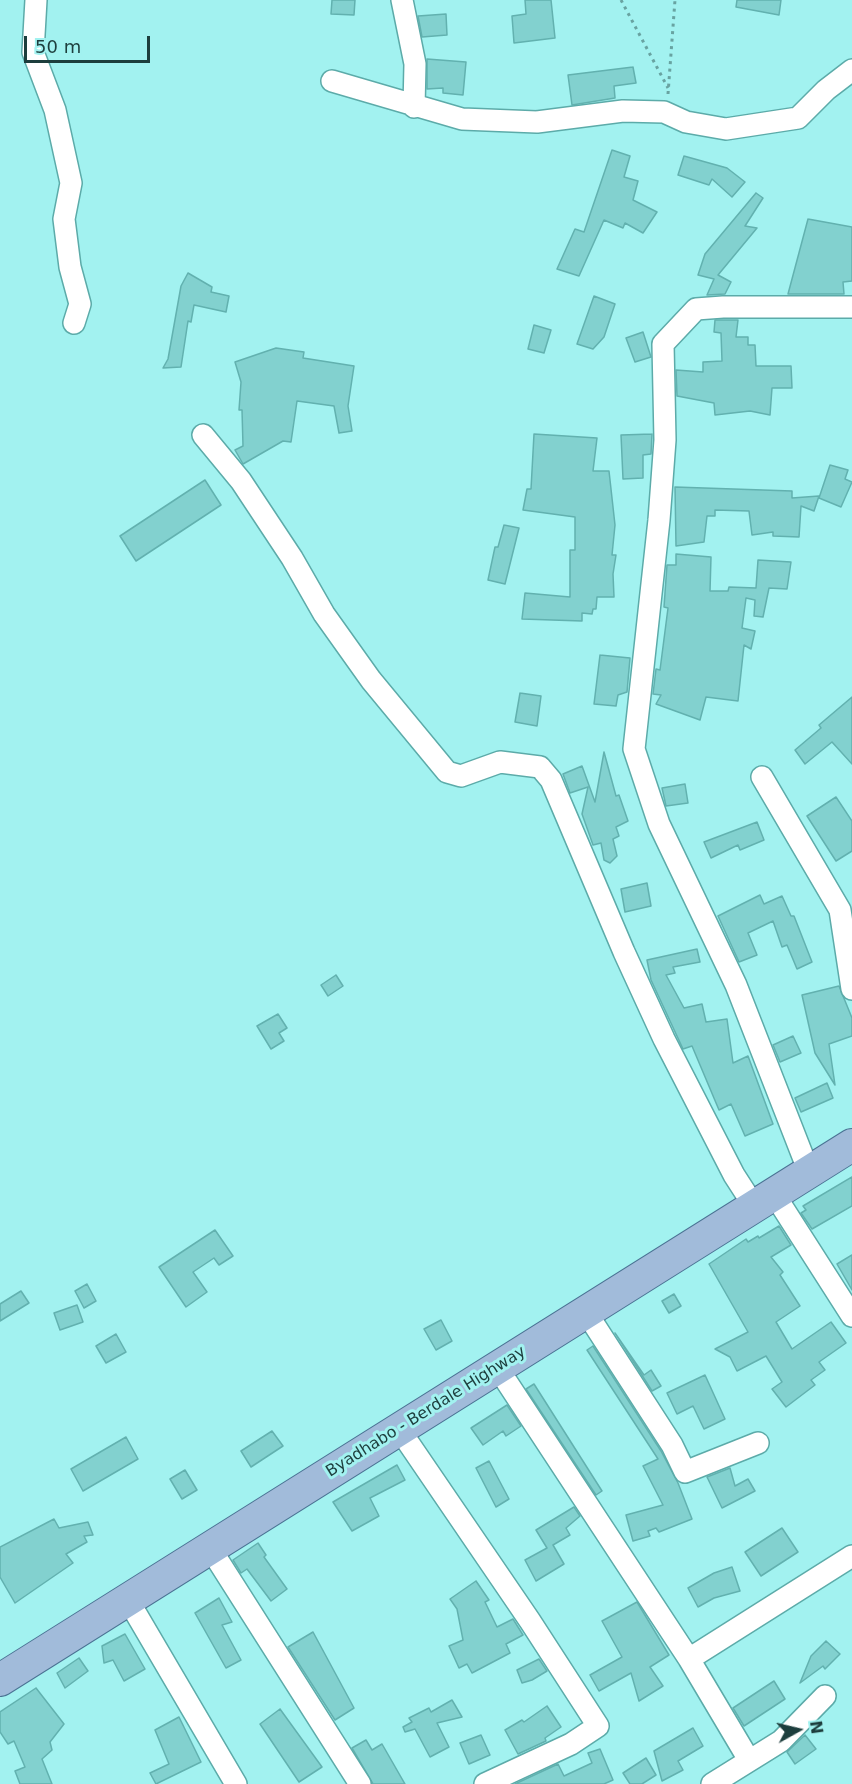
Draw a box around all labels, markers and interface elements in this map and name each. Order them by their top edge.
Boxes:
scale bar [27,24,153,62]
text: 50 m [35,36,81,57]
street label: Byadhabo - Berdale Highway [323,1342,529,1482]
north arrow [768,1700,828,1760]
text: N [806,1719,827,1735]

